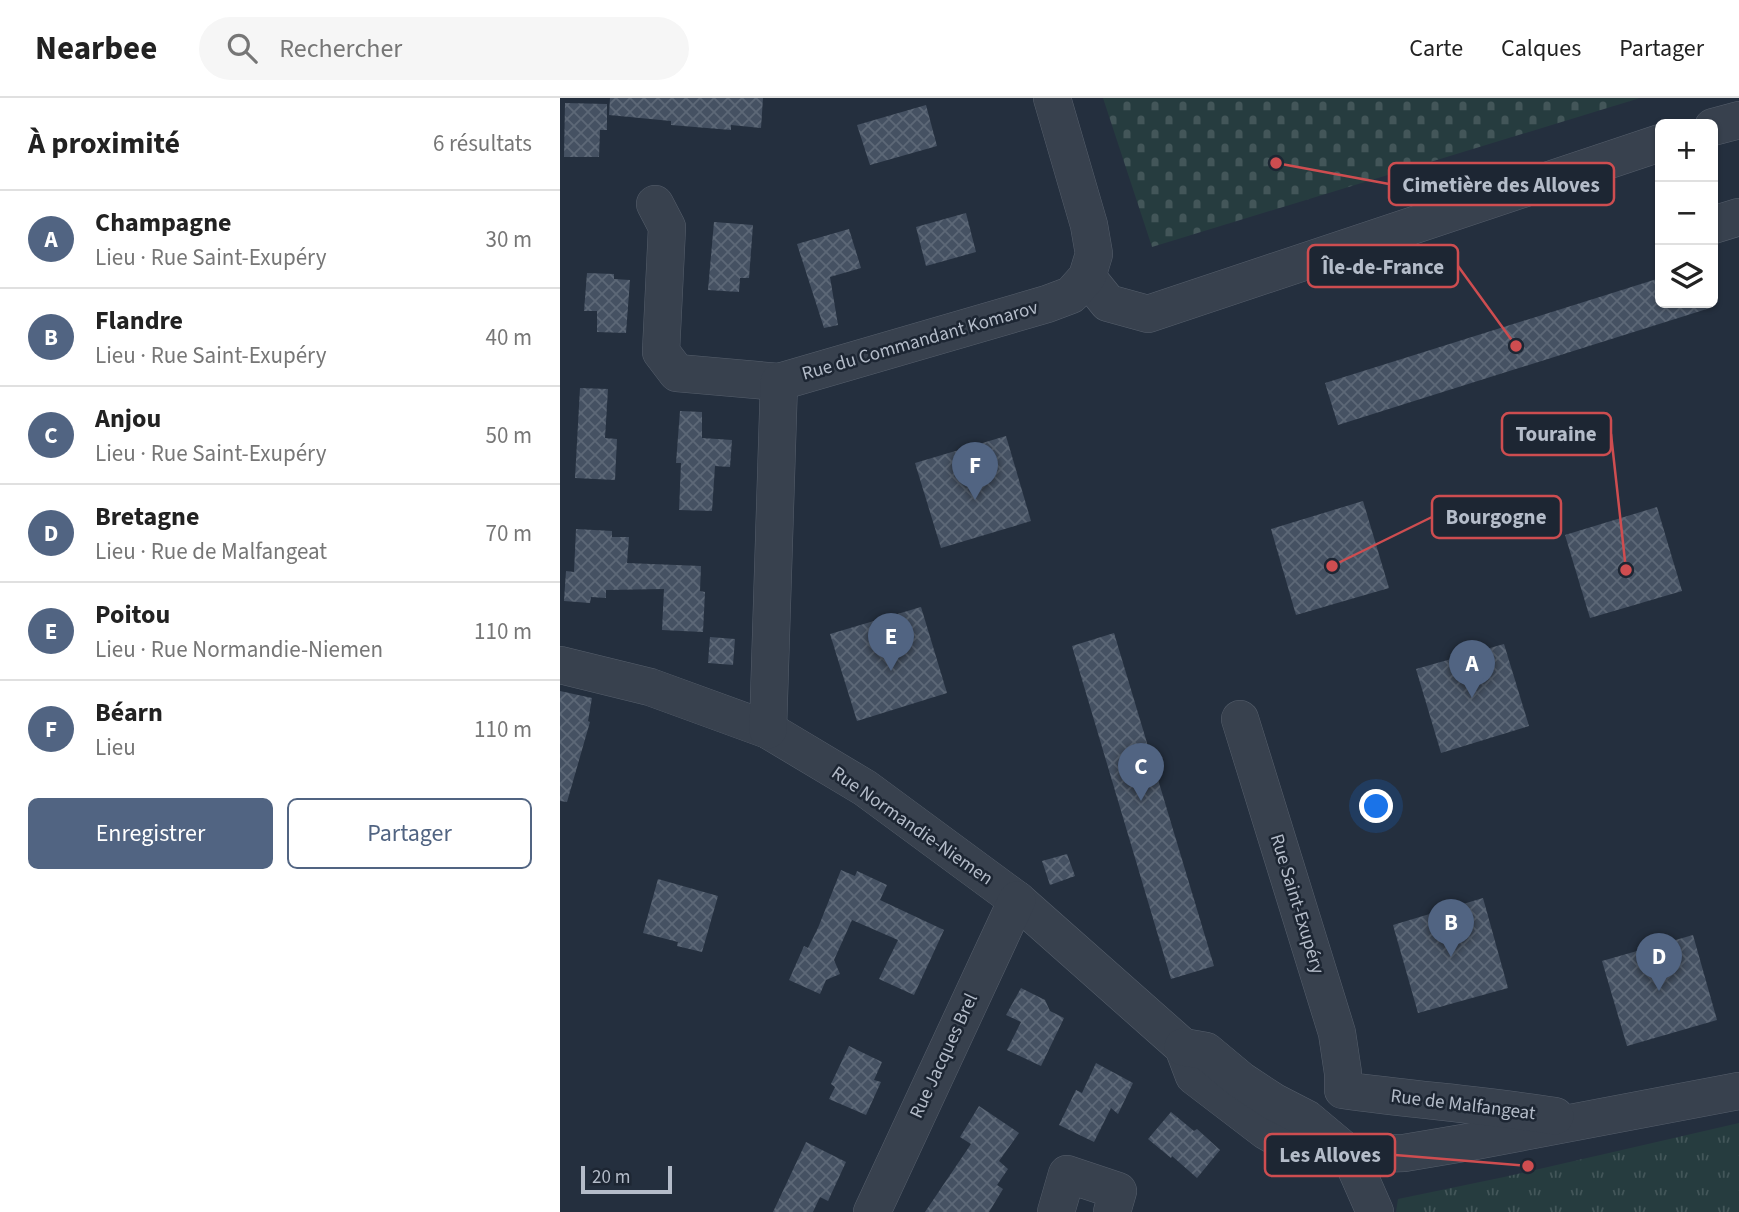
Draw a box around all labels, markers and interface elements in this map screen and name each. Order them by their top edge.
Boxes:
search box [199,17,689,80]
text: Nearbee [35,25,157,72]
icon: search [223,29,261,67]
text: Rechercher [279,30,402,67]
text: Carte [1409,31,1463,66]
text: Calques [1501,31,1581,66]
text: Partager [1619,31,1704,66]
map controls [1655,119,1718,308]
button: + [1655,119,1718,182]
text: À proximité [28,122,180,165]
text: 6 résultats [433,127,532,160]
callout: Cimetière des Alloves [1389,163,1614,205]
text: Cimetière des Alloves [1402,170,1600,200]
button: − [1655,182,1718,245]
text: Champagne [95,204,232,241]
text: A [44,223,58,256]
text: 30 m [485,223,532,256]
text: Lieu · Rue Saint-Exupéry [95,241,326,274]
callout: Île-de-France [1308,245,1458,287]
button: layers [1655,245,1718,308]
text: Île-de-France [1320,252,1444,282]
street label: Rue du Commandant Komarov [799,294,1041,388]
text: Flandre [95,302,183,339]
text: B [44,321,58,354]
text: 40 m [485,321,532,354]
text: Lieu · Rue Saint-Exupéry [95,339,326,372]
text: Anjou [95,400,161,437]
callout: Touraine [1502,413,1611,455]
text: C [44,419,58,452]
text: 50 m [485,419,532,452]
text: Touraine [1515,419,1597,449]
text: Lieu · Rue Saint-Exupéry [95,437,326,470]
pin: F [952,442,998,500]
callout: Bourgogne [1432,496,1561,538]
text: Bretagne [95,498,199,535]
text: Bourgogne [1445,502,1547,532]
text: D [44,517,58,550]
text: 70 m [485,517,532,550]
text: Lieu · Rue de Malfangeat [95,535,327,568]
text: Poitou [95,596,170,633]
pin: E [868,613,914,671]
text: E [45,615,57,648]
text: 110 m [474,615,532,648]
text: Lieu · Rue Normandie-Niemen [95,633,383,666]
pin: A [1449,640,1495,698]
text: Béarn [95,694,163,731]
text: F [45,713,57,746]
text: 110 m [474,713,532,746]
text: Lieu [95,731,136,764]
pin: C [1118,743,1164,801]
street label: Rue Normandie-Niemen [826,760,998,892]
your location [1359,789,1393,823]
button: Enregistrer [28,798,273,869]
button: Partager [287,798,532,869]
street label: Rue Saint-Exupéry [1263,831,1331,977]
pin: B [1428,899,1474,957]
pin: D [1636,933,1682,991]
street label: Rue Jacques Brel [903,989,985,1123]
street label: Rue de Malfangeat [1389,1083,1538,1127]
callout: Les Alloves [1265,1134,1395,1176]
text: Les Alloves [1279,1140,1381,1170]
scale bar [581,1163,672,1195]
text: 20 m [592,1164,630,1191]

